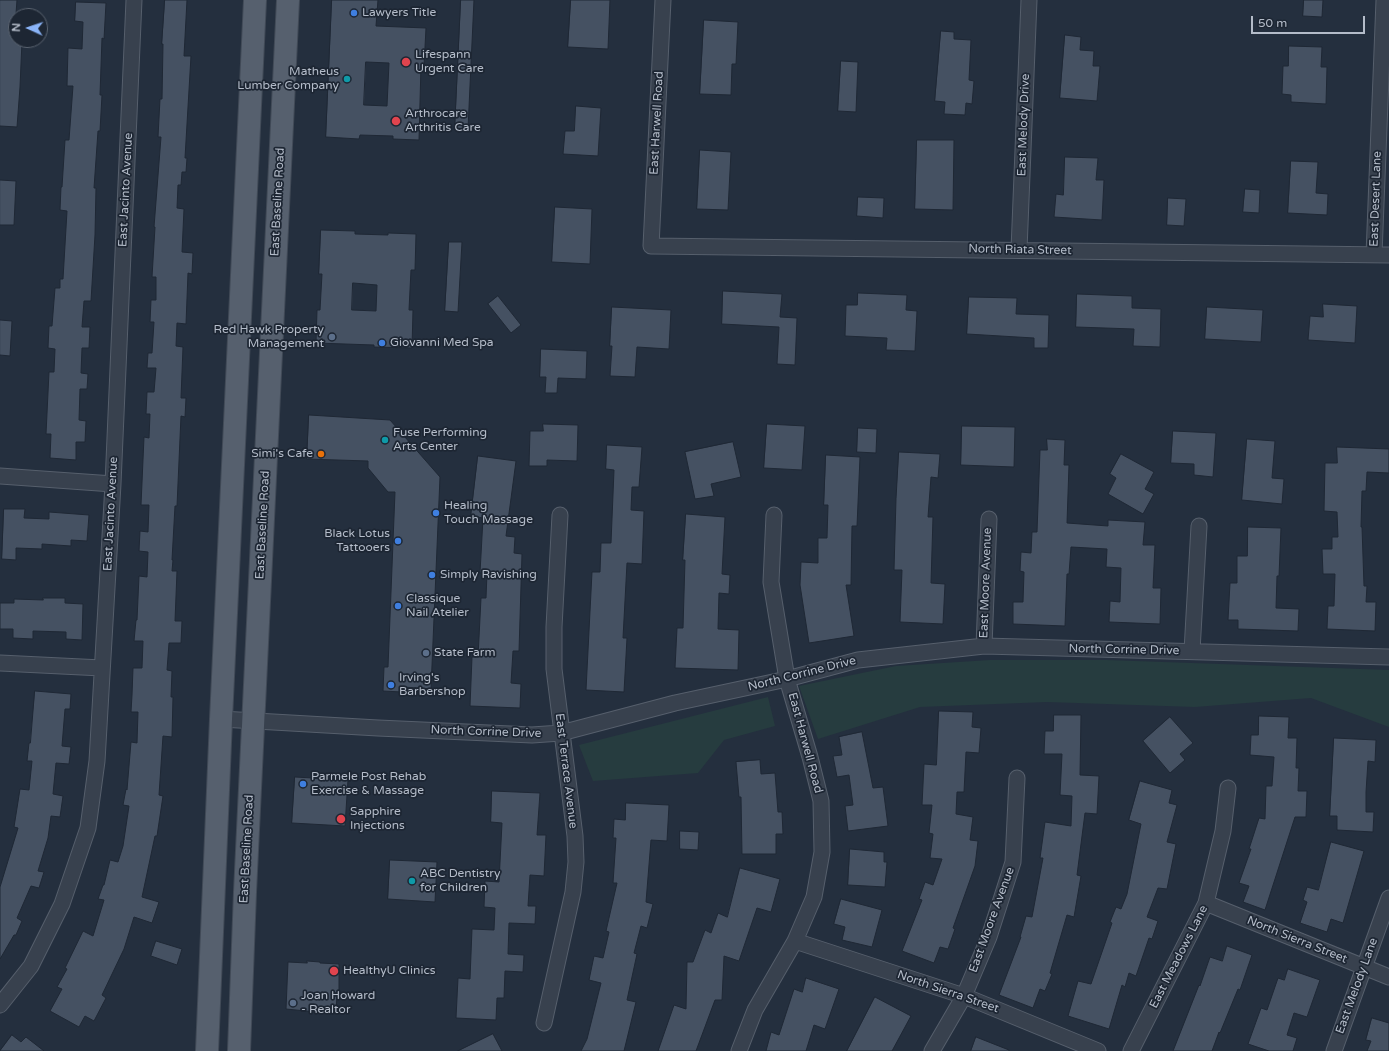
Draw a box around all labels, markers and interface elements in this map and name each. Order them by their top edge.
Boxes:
place label: Lawyers Title [362,6,436,20]
north arrow [8,8,48,48]
marker: Lawyers Title [349,8,359,18]
scale bar [1253,8,1367,34]
text: 50 m [1258,16,1287,30]
text: N [10,23,23,32]
place label: Lifespann Urgent Care [415,48,484,76]
marker: Lifespann Urgent Care [400,56,412,68]
place label: Matheus Lumber Company [237,65,339,93]
street label: East Harwell Road [647,71,667,175]
street label: East Melody Drive [1015,73,1033,177]
marker: Matheus Lumber Company [342,74,352,84]
place label: Arthrocare Arthritis Care [405,107,481,135]
marker: Arthrocare Arthritis Care [390,115,402,127]
street label: East Jacinto Avenue [116,132,136,248]
street label: East Baseline Road [268,147,288,257]
street label: East Desert Lane [1367,151,1385,247]
street label: North Riata Street [968,242,1072,258]
place label: Red Hawk Property Management [214,323,324,351]
marker: Red Hawk Property Management [327,332,337,342]
place label: Giovanni Med Spa [390,336,494,350]
marker: Giovanni Med Spa [377,338,387,348]
place label: Fuse Performing Arts Center [393,426,487,454]
marker: Fuse Performing Arts Center [380,435,390,445]
place label: Simi's Cafe [251,447,313,461]
marker: Simi's Cafe [316,449,326,459]
street label: East Jacinto Avenue [101,456,121,572]
street label: East Baseline Road [253,470,273,580]
place label: Healing Touch Massage [444,499,533,527]
marker: Healing Touch Massage [431,508,441,518]
place label: Black Lotus Tattooers [324,527,390,555]
street label: East Moore Avenue [977,527,995,639]
marker: Black Lotus Tattooers [393,536,403,546]
place label: Simply Ravishing [440,568,537,582]
marker: Simply Ravishing [427,570,437,580]
place label: Classique Nail Atelier [406,592,469,620]
marker: Classique Nail Atelier [393,601,403,611]
street label: North Corrine Drive [1068,642,1180,658]
place label: State Farm [434,646,495,660]
marker: State Farm [421,648,431,658]
street label: North Corrine Drive [747,654,857,694]
place label: Irving's Barbershop [399,671,466,699]
marker: Irving's Barbershop [386,680,396,690]
street label: East Harwell Road [785,691,825,795]
street label: East Terrace Avenue [552,712,580,830]
street label: North Corrine Drive [430,723,542,741]
place label: Parmele Post Rehab Exercise & Massage [311,770,426,798]
marker: Parmele Post Rehab Exercise & Massage [298,779,308,789]
street label: East Baseline Road [237,794,257,904]
place label: Sapphire Injections [350,805,405,833]
marker: Sapphire Injections [335,813,347,825]
street label: East Moore Avenue [966,865,1018,975]
place label: ABC Dentistry for Children [420,867,500,895]
marker: ABC Dentistry for Children [407,876,417,886]
street label: East Meadows Lane [1147,903,1211,1011]
street label: North Sierra Street [1245,913,1349,967]
street label: East Melody Lane [1333,936,1381,1036]
place label: HealthyU Clinics [343,964,436,978]
marker: HealthyU Clinics [328,965,340,977]
street label: North Sierra Street [895,968,1001,1016]
place label: Joan Howard - Realtor [301,989,375,1017]
marker: Joan Howard - Realtor [288,998,298,1008]

